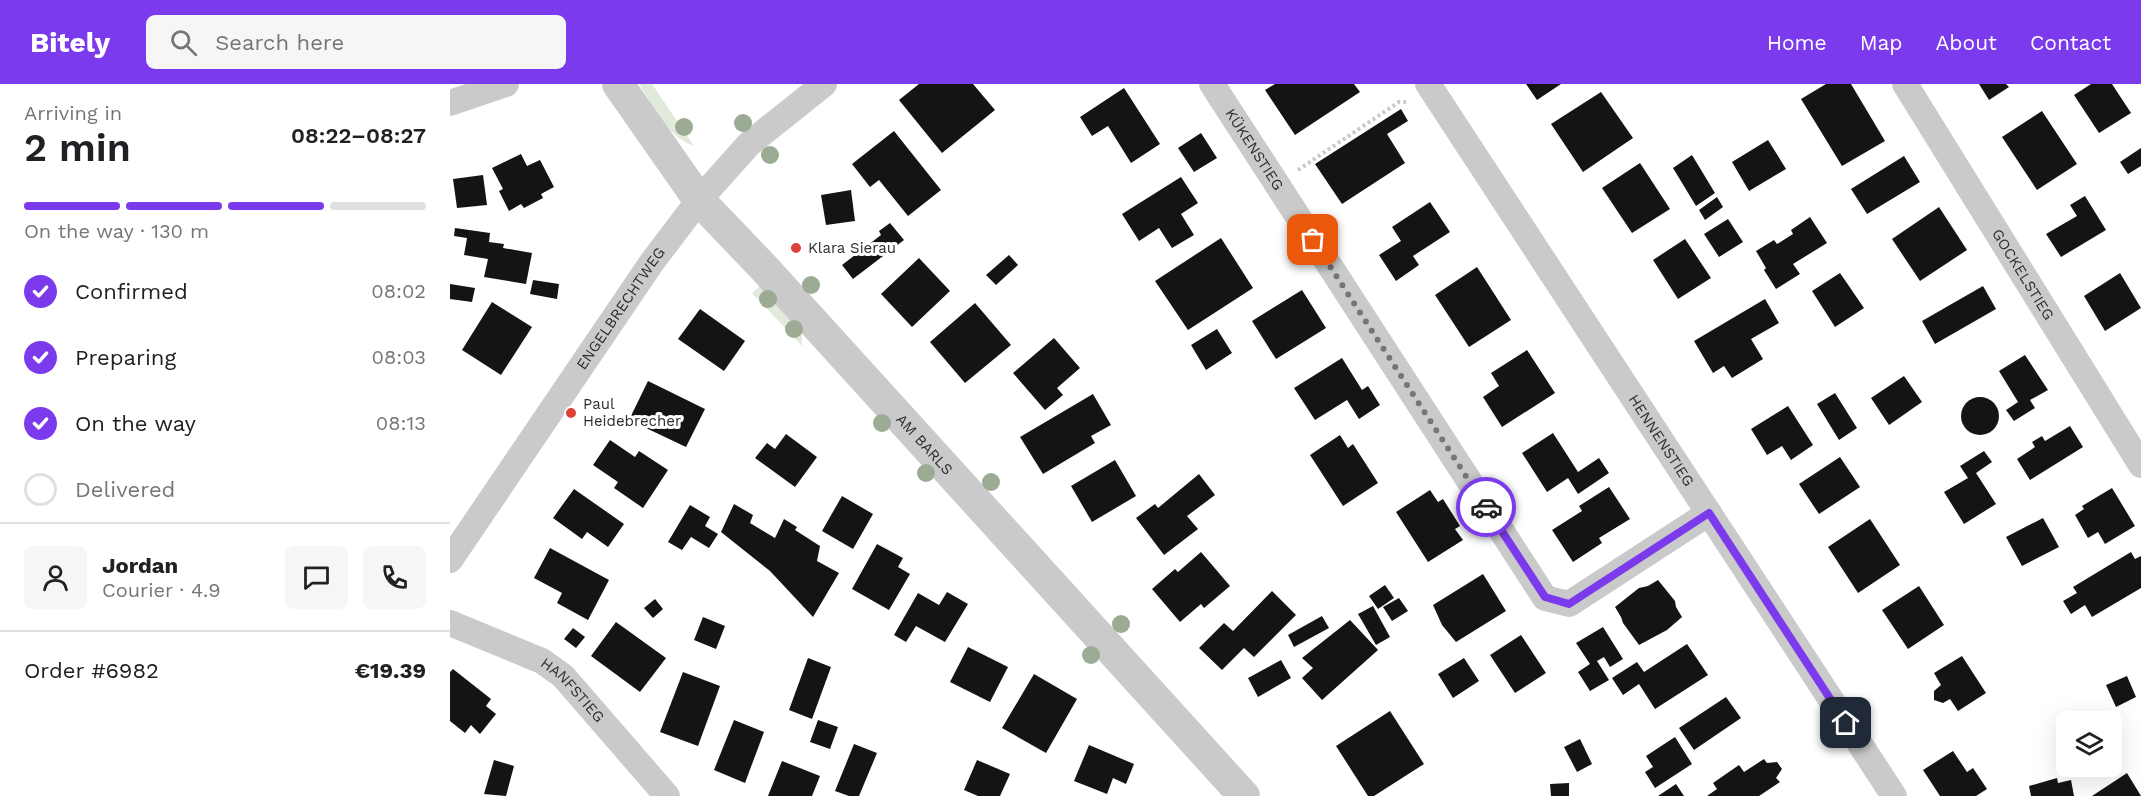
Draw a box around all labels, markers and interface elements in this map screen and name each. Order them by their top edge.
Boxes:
search box [146,15,566,69]
text: Bitely [30,26,110,59]
icon: search [167,26,200,59]
text: Search here [215,30,344,55]
text: Home [1767,30,1827,55]
text: Map [1860,30,1903,55]
text: About [1936,30,1997,55]
text: Contact [2030,30,2111,55]
text: Arriving in [24,101,122,125]
street label: KÜKENSTIEG [1221,105,1287,194]
text: 08:22–08:27 [291,123,426,148]
text: 2 min [24,125,131,170]
pin [1287,214,1338,265]
text: On the way · 130 m [24,219,209,243]
icon: bag [1296,223,1329,256]
street label: GOCKELSTIEG [1988,226,2058,323]
place label: Klara Sierau [808,239,896,257]
marker: Klara Sierau [789,241,803,255]
street label: ENGELBRECHTWEG [573,244,669,373]
icon: check [24,275,57,308]
text: Confirmed [75,279,188,304]
text: 08:02 [371,279,426,303]
icon: check [24,341,57,374]
text: Preparing [75,345,176,370]
text: 08:03 [372,345,426,369]
street label: HENNENSTIEG [1625,391,1698,490]
place label: Paul Heidebrecher [583,395,681,430]
marker: Paul Heidebrecher [564,406,578,420]
icon: check [24,407,57,440]
street label: AM BARLS [892,410,957,479]
text: On the way [75,411,196,436]
text: 08:13 [376,411,426,435]
text: Delivered [75,477,175,502]
courier [1456,477,1516,537]
icon: car [1470,491,1503,524]
button: person [24,546,87,609]
button: chat [285,546,348,609]
button: phone [363,546,426,609]
text: Jordan [102,553,178,578]
text: Courier · 4.9 [102,578,221,602]
street label: HANFSTIEG [537,654,608,726]
text: Order #6982 [24,658,159,683]
text: €19.39 [355,658,426,683]
pin [1820,697,1871,748]
icon: home [1829,706,1862,739]
map controls [2056,711,2122,777]
button: layers [2056,711,2122,777]

